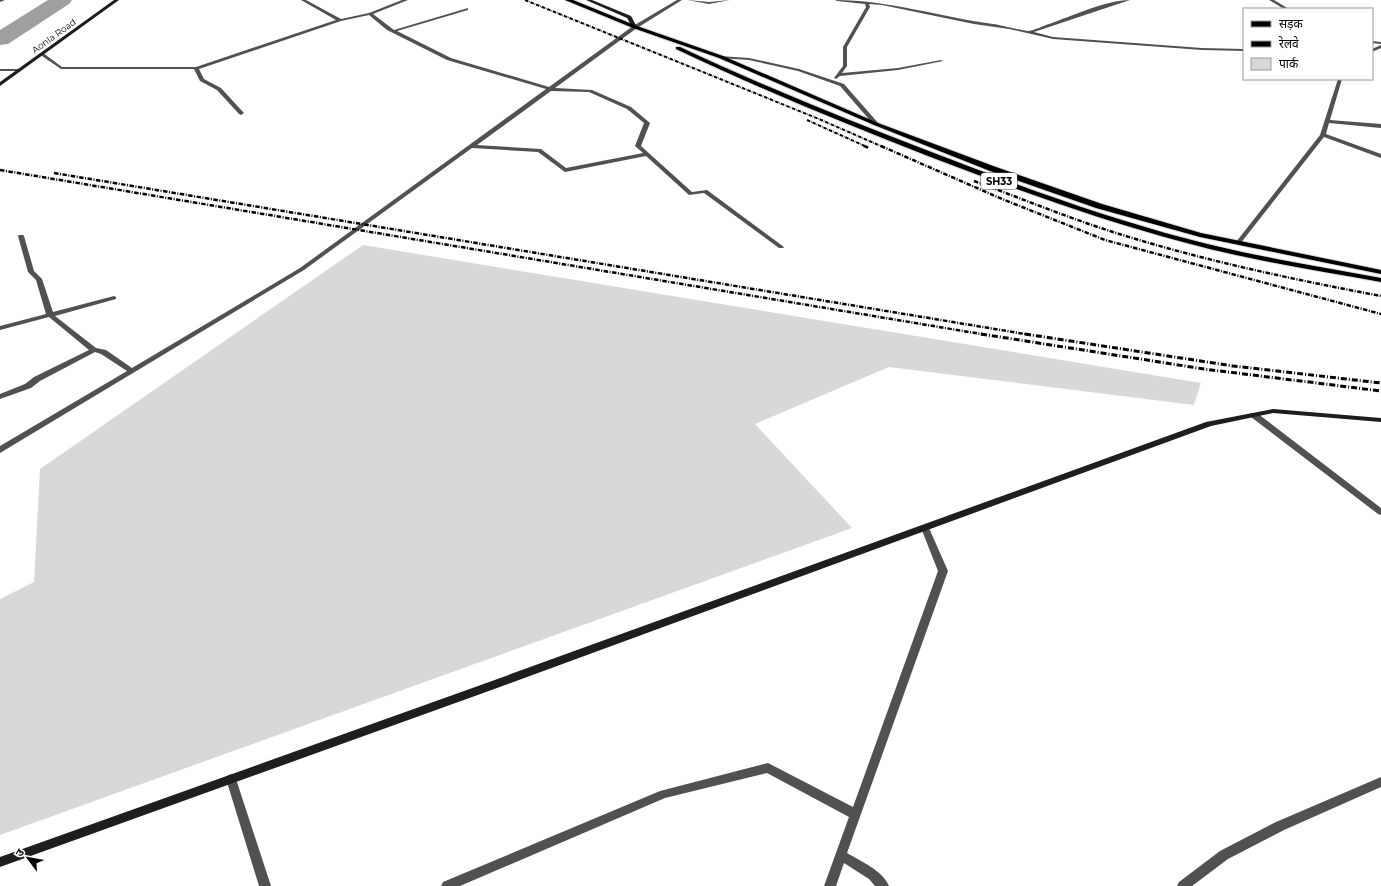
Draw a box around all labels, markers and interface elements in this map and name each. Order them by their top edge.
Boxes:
legend [1243,8,1373,80]
street label: Aonla Road [30,16,78,55]
text: सड़क [1279,16,1304,31]
text: रेलवे [1279,36,1299,51]
text: पार्क [1279,56,1299,71]
road number: SH33 [981,173,1017,189]
north arrow [8,838,48,878]
text: उ [12,846,27,859]

